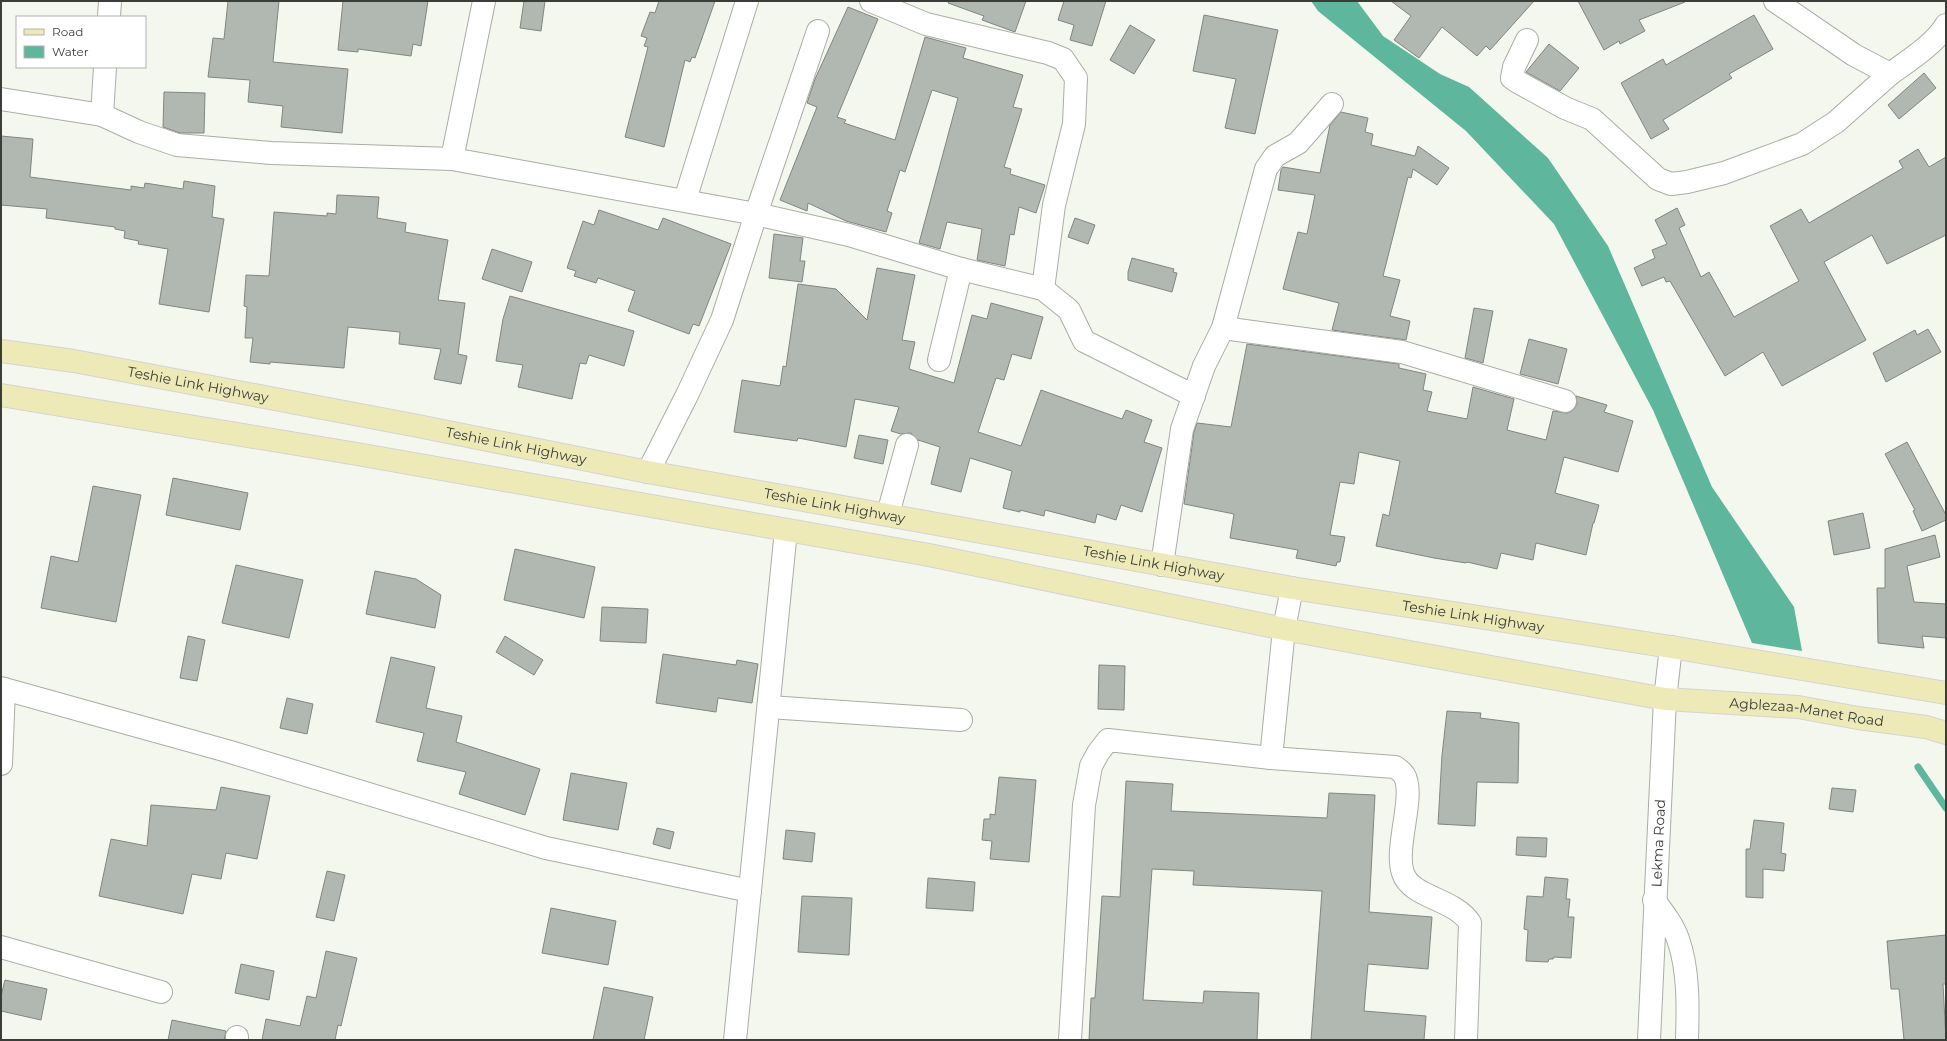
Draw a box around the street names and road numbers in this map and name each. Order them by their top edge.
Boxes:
street label: Teshie Link Highway [126,362,271,407]
street label: Teshie Link Highway [444,423,589,469]
street label: Teshie Link Highway [763,484,907,527]
street label: Teshie Link Highway [1081,542,1226,585]
street label: Teshie Link Highway [1401,596,1546,636]
street label: Agblezaa-Manet Road [1729,694,1885,730]
street label: Lekma Road [1647,799,1669,888]

